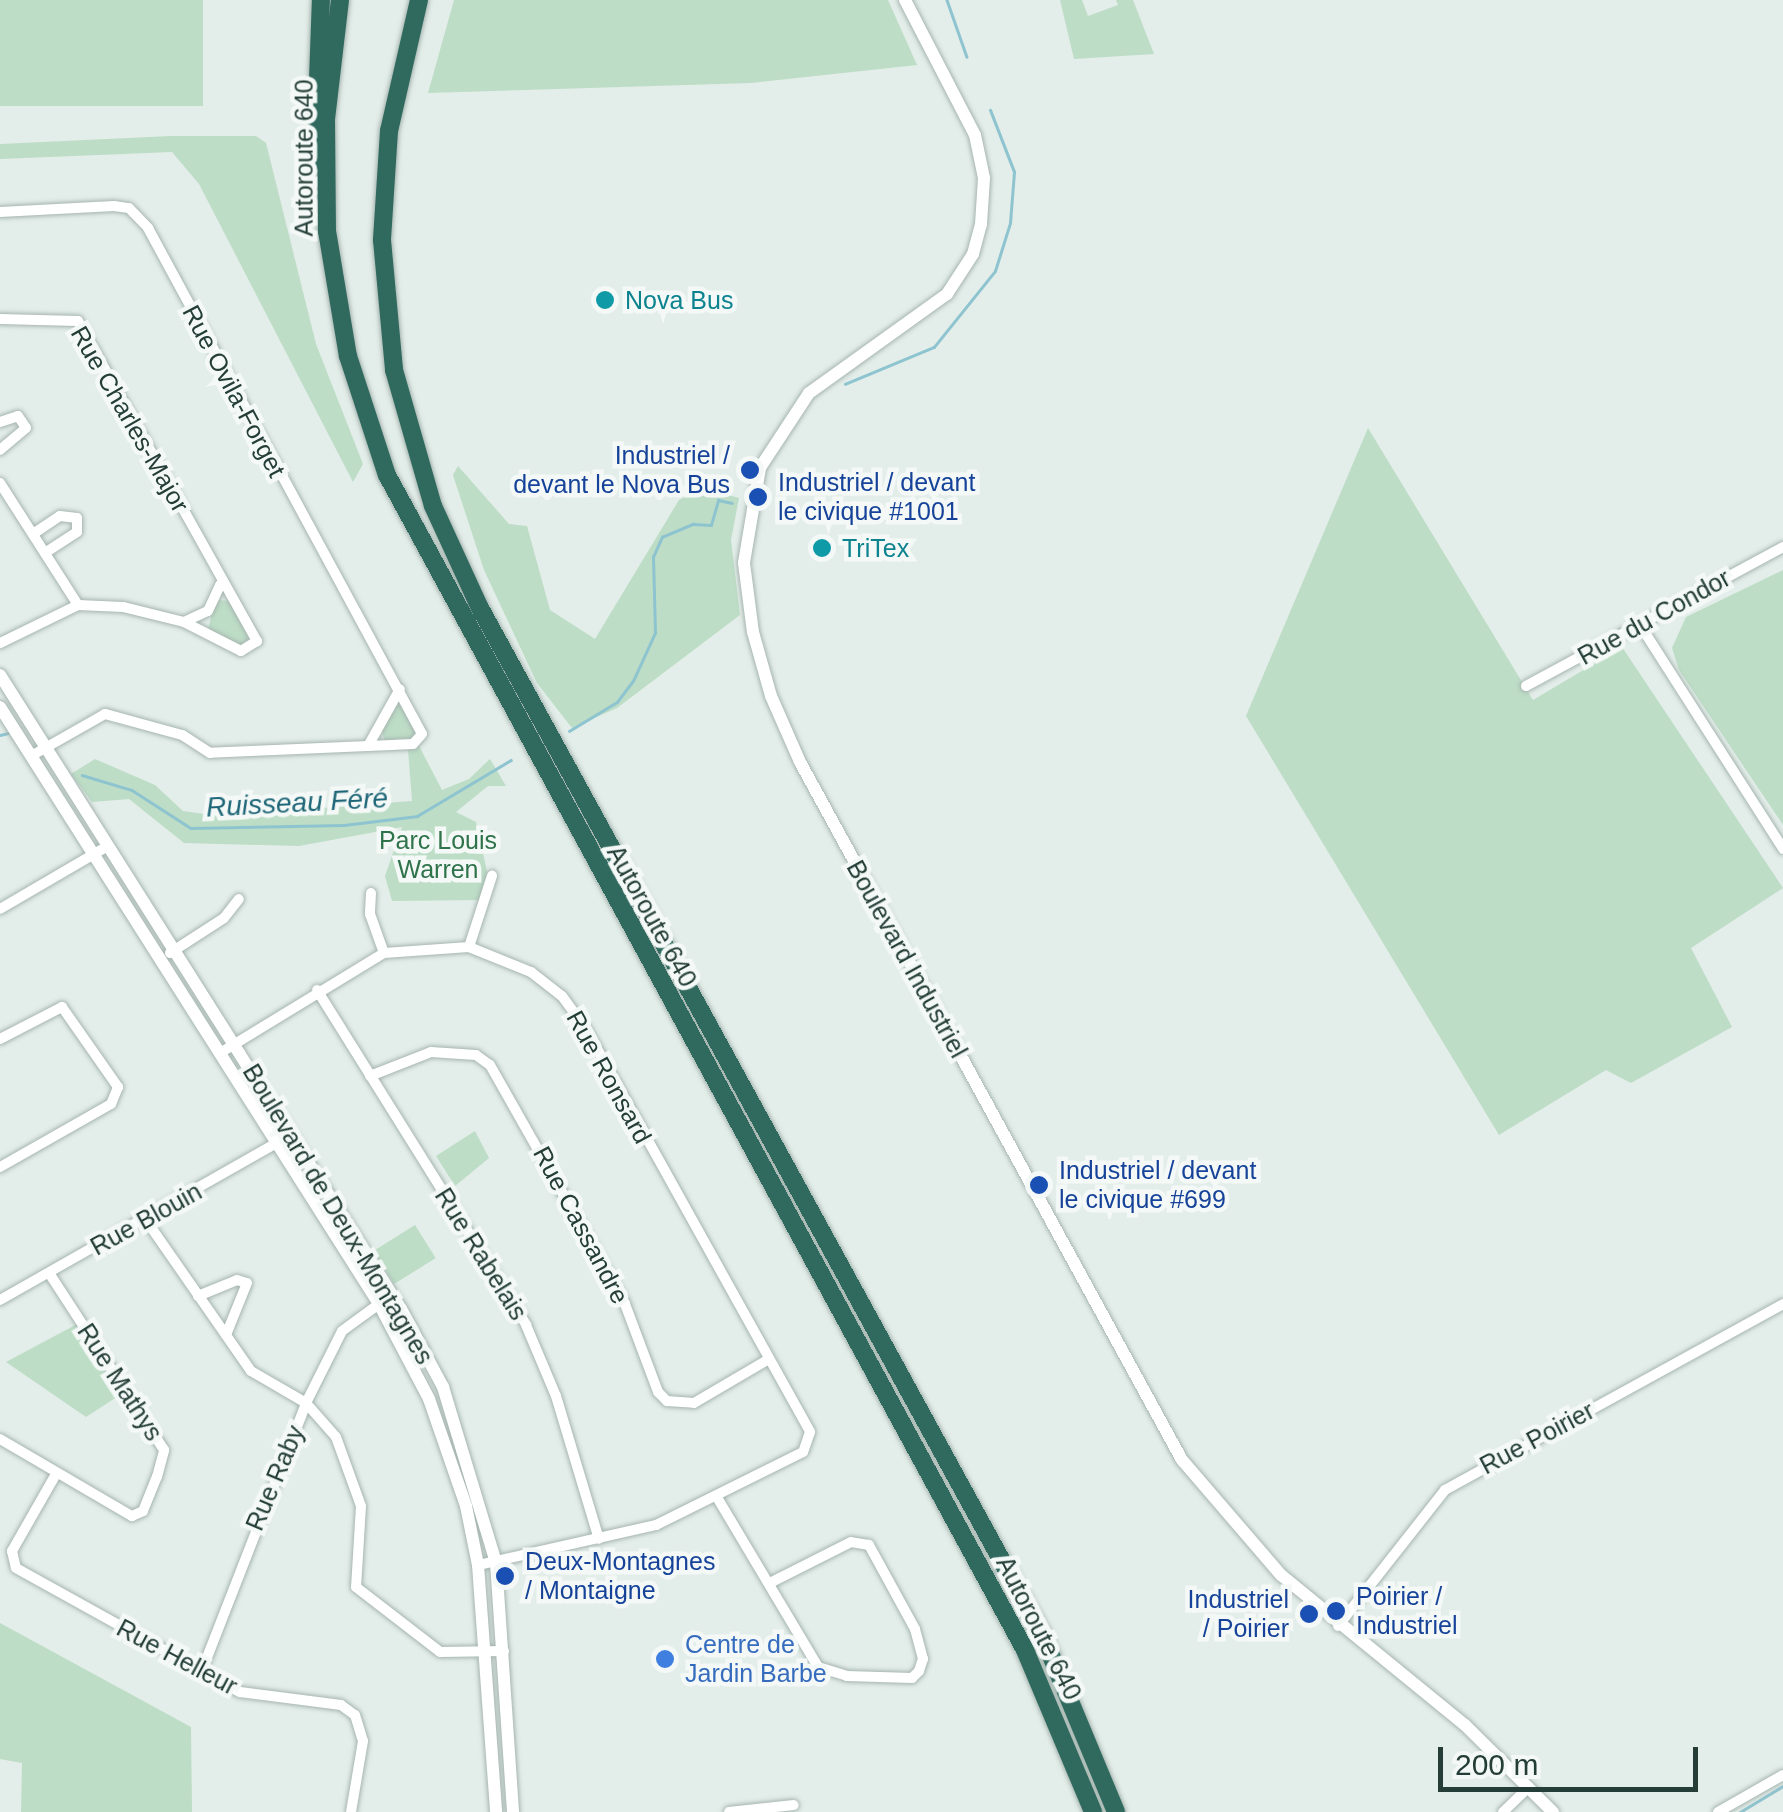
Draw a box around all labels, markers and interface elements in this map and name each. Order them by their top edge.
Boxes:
street label: Autoroute 640 [289,79,319,237]
place label: Nova Bus [625,285,733,315]
marker: Nova Bus [594,289,616,311]
street label: Rue Ovila-Forget [176,300,292,482]
street label: Rue Charles-Major [65,321,195,517]
place label: Industriel / devant le Nova Bus [513,441,730,500]
marker: Industriel / devant le Nova Bus [739,459,761,481]
place label: Industriel / devant le civique #1001 [778,468,975,527]
marker: Industriel / devant le civique #1001 [747,486,769,508]
place label: TriTex [842,533,909,563]
marker: TriTex [811,537,833,559]
street label: Rue du Condor [1573,563,1735,671]
water label: Ruisseau Féré [205,781,389,825]
park label: Parc Louis Warren [379,826,497,885]
street label: Autoroute 640 [601,840,703,992]
street label: Boulevard Industriel [840,855,974,1063]
street label: Rue Ronsard [560,1005,658,1149]
street label: Boulevard de Deux-Montagnes [236,1059,440,1369]
street label: Rue Cassandre [527,1141,635,1309]
place label: Industriel / devant le civique #699 [1059,1156,1256,1215]
marker: Industriel / devant le civique #699 [1028,1174,1050,1196]
street label: Rue Blouin [85,1176,207,1262]
street label: Rue Rabelais [429,1182,533,1326]
street label: Rue Mathys [71,1318,169,1446]
street label: Rue Poirier [1475,1395,1599,1481]
street label: Rue Raby [239,1421,311,1535]
place label: Deux-Montagnes / Montaigne [525,1547,715,1606]
street label: Autoroute 640 [990,1551,1088,1705]
marker: Deux-Montagnes / Montaigne [494,1565,516,1587]
place label: Poirier / Industriel [1356,1582,1457,1641]
place label: Industriel / Poirier [1188,1585,1289,1644]
marker: Poirier / Industriel [1325,1600,1347,1622]
marker: Industriel / Poirier [1298,1603,1320,1625]
street label: Rue Helleur [112,1613,242,1701]
place label: Centre de Jardin Barbe [685,1630,827,1689]
marker: Centre de Jardin Barbe [654,1648,676,1670]
scale bar [1443,1727,1703,1789]
text: 200 m [1455,1748,1538,1781]

